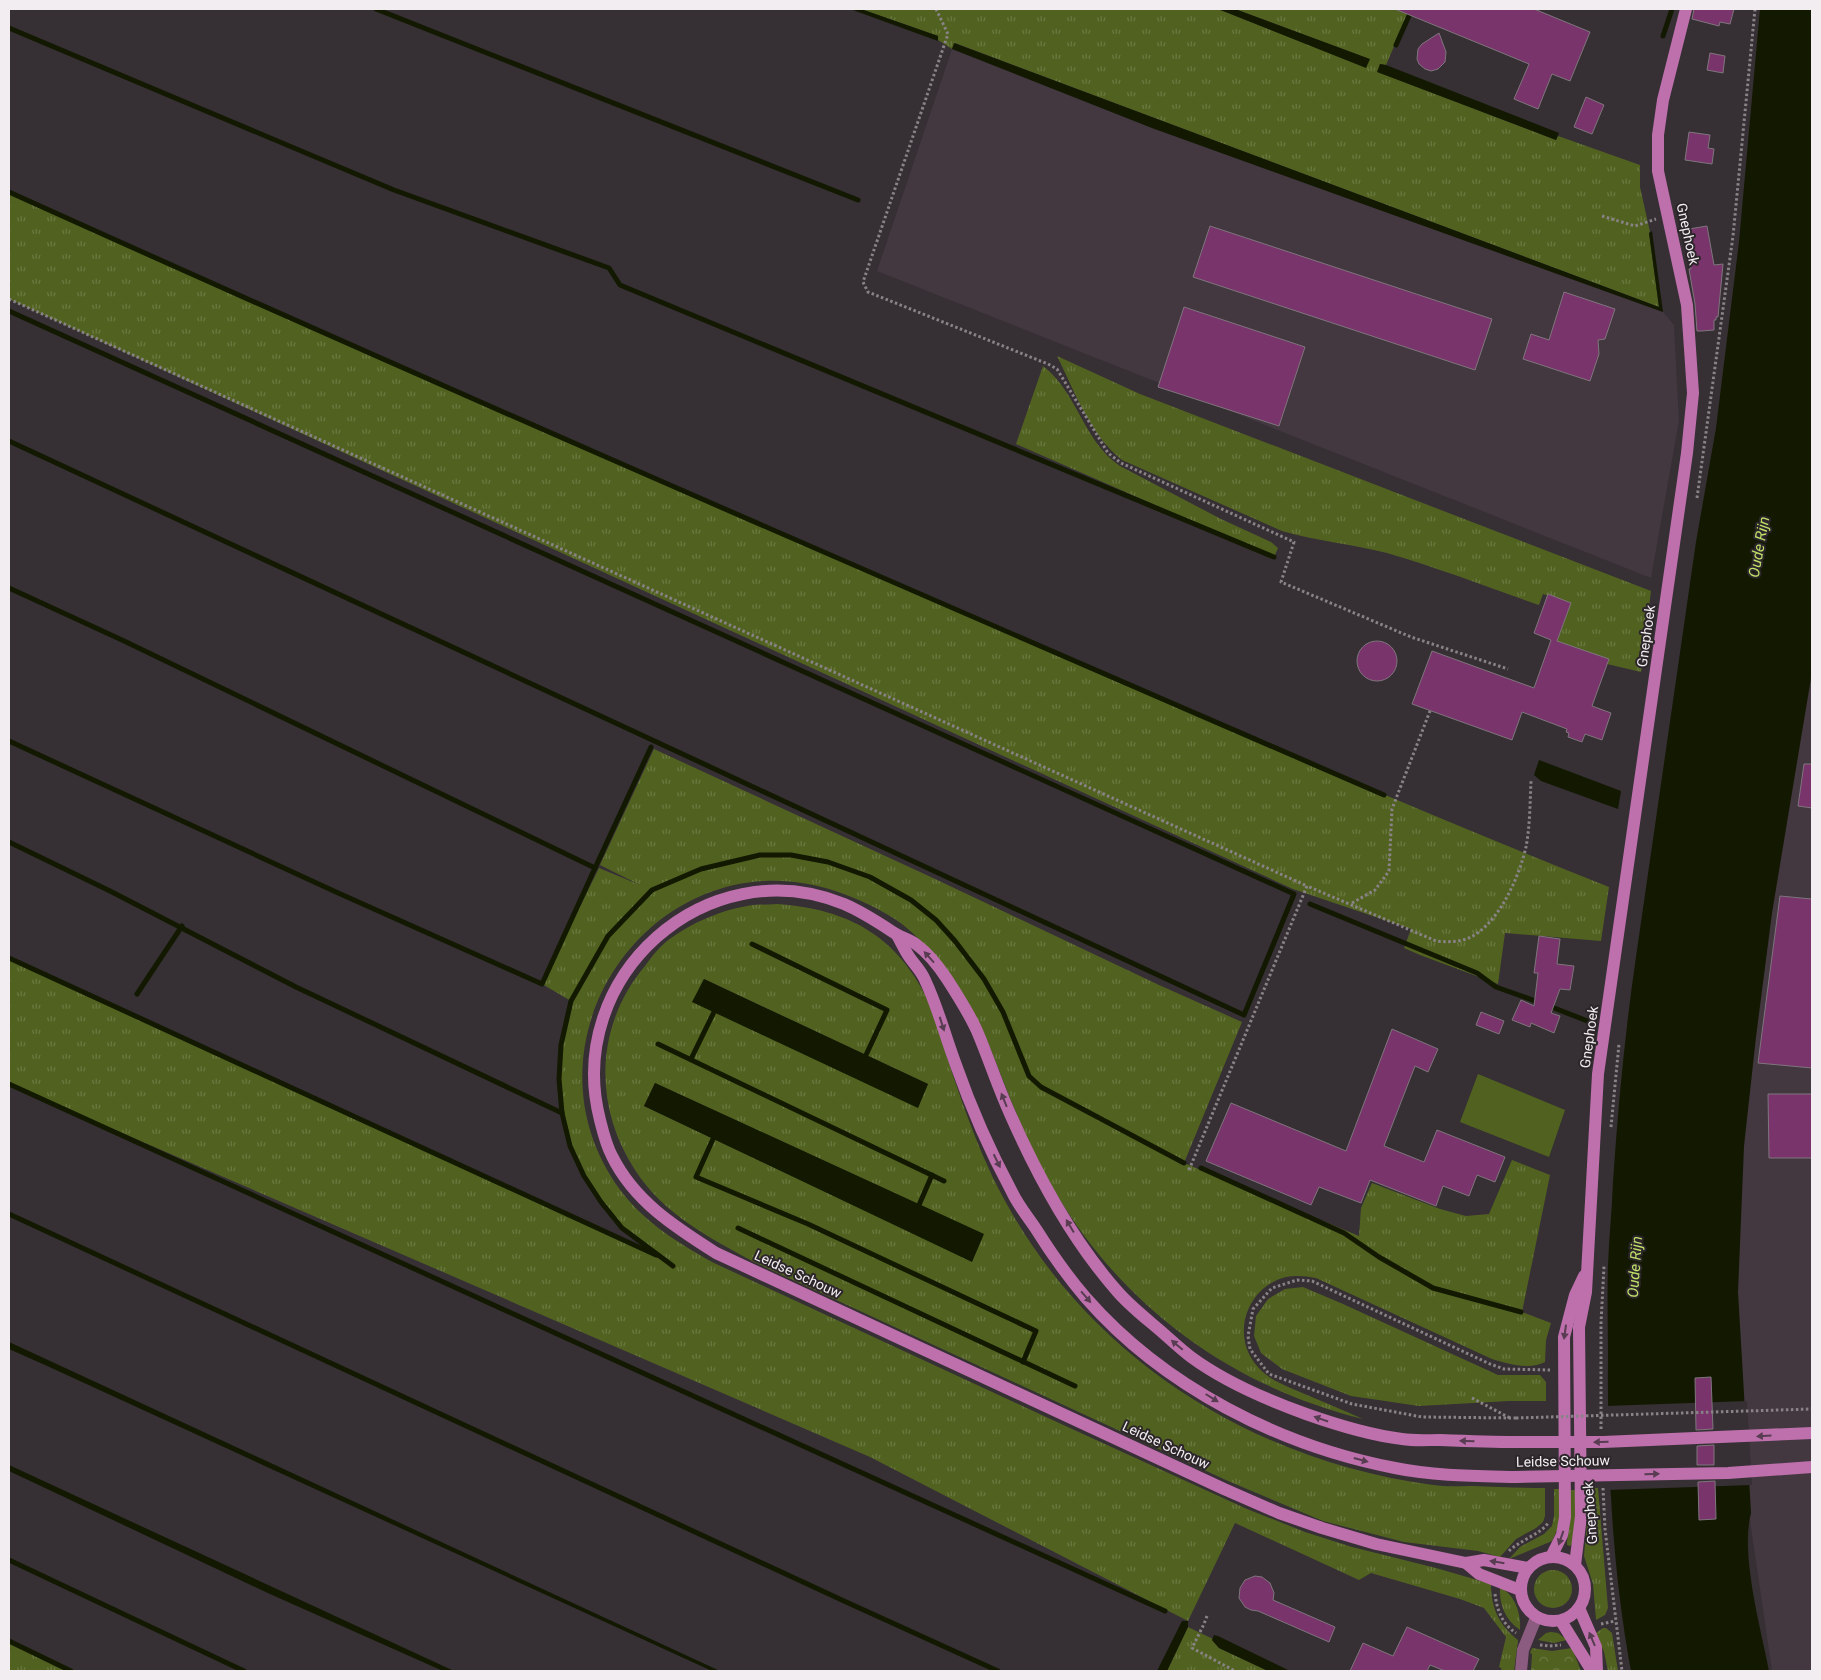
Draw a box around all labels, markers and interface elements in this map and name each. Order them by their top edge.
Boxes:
street label: Gnephoek [1674,202,1703,267]
water label: Oude Rijn [1745,515,1773,579]
street label: Gnephoek [1634,603,1658,668]
one-way arrow [923,952,935,964]
street label: Gnephoek [1577,1004,1601,1069]
one-way arrow [939,1017,947,1032]
one-way arrow [1000,1092,1008,1107]
one-way arrow [993,1154,1001,1168]
one-way arrow [1065,1220,1074,1233]
water label: Oude Rijn [1624,1236,1646,1298]
street label: Leidse Schouw [752,1247,844,1301]
one-way arrow [1080,1290,1092,1302]
one-way arrow [1561,1324,1569,1340]
one-way arrow [1172,1339,1184,1351]
one-way arrow [1205,1394,1218,1403]
one-way arrow [1313,1415,1328,1423]
street label: Leidse Schouw [1120,1418,1212,1472]
one-way arrow [1755,1432,1771,1440]
one-way arrow [1459,1437,1475,1445]
one-way arrow [1593,1438,1609,1446]
street label: Leidse Schouw [1516,1452,1611,1470]
one-way arrow [1354,1456,1369,1464]
one-way arrow [1644,1470,1660,1478]
street label: Gnephoek [1580,1480,1600,1545]
one-way arrow [1556,1530,1564,1545]
one-way arrow [1489,1558,1505,1566]
one-way arrow [1588,1631,1596,1646]

